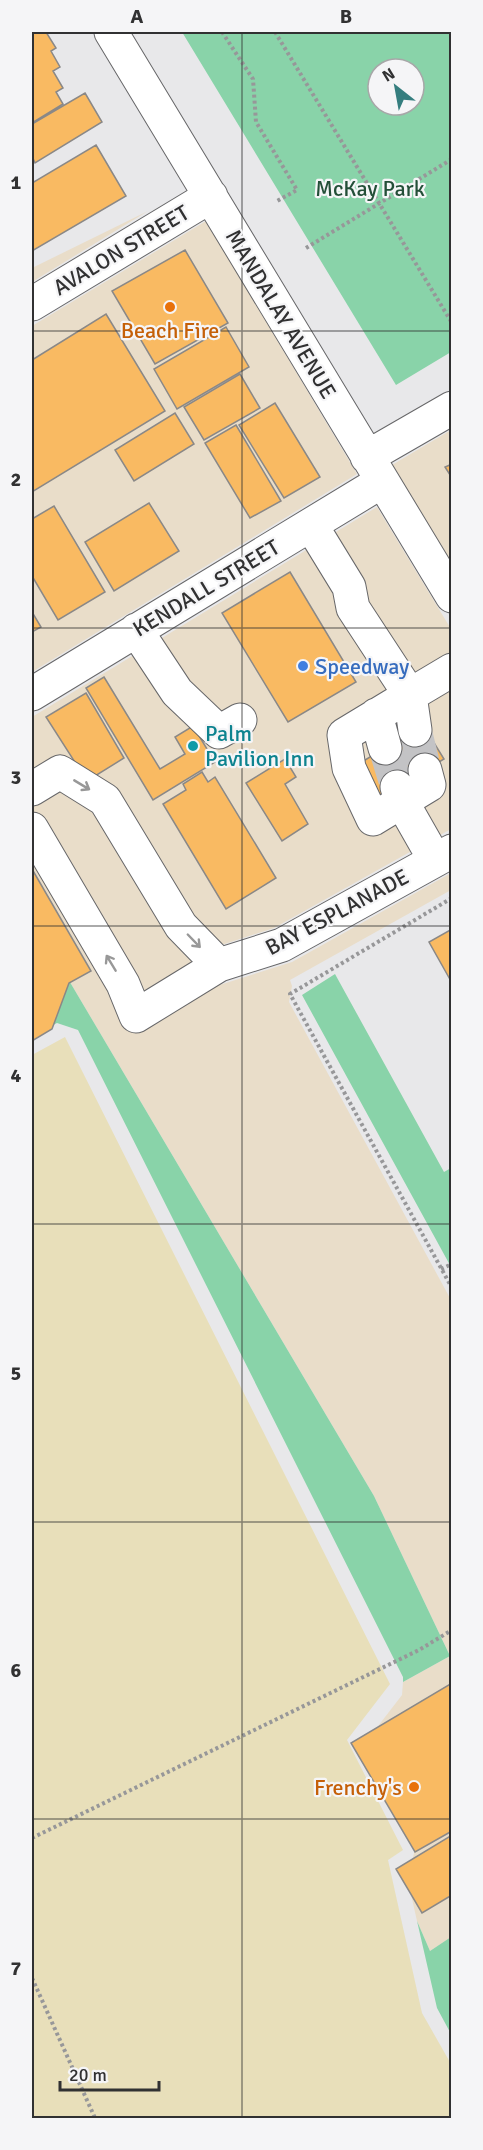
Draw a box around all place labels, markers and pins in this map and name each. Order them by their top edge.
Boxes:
marker: Beach Fire [163,300,177,314]
place label: Beach Fire [121,317,219,344]
place label: Speedway [315,653,410,680]
marker: Speedway [296,659,310,673]
place label: Palm Pavilion Inn [205,720,315,772]
marker: Palm Pavilion Inn [186,739,200,753]
place label: Frenchy's [314,1774,402,1801]
marker: Frenchy's [407,1780,421,1794]

